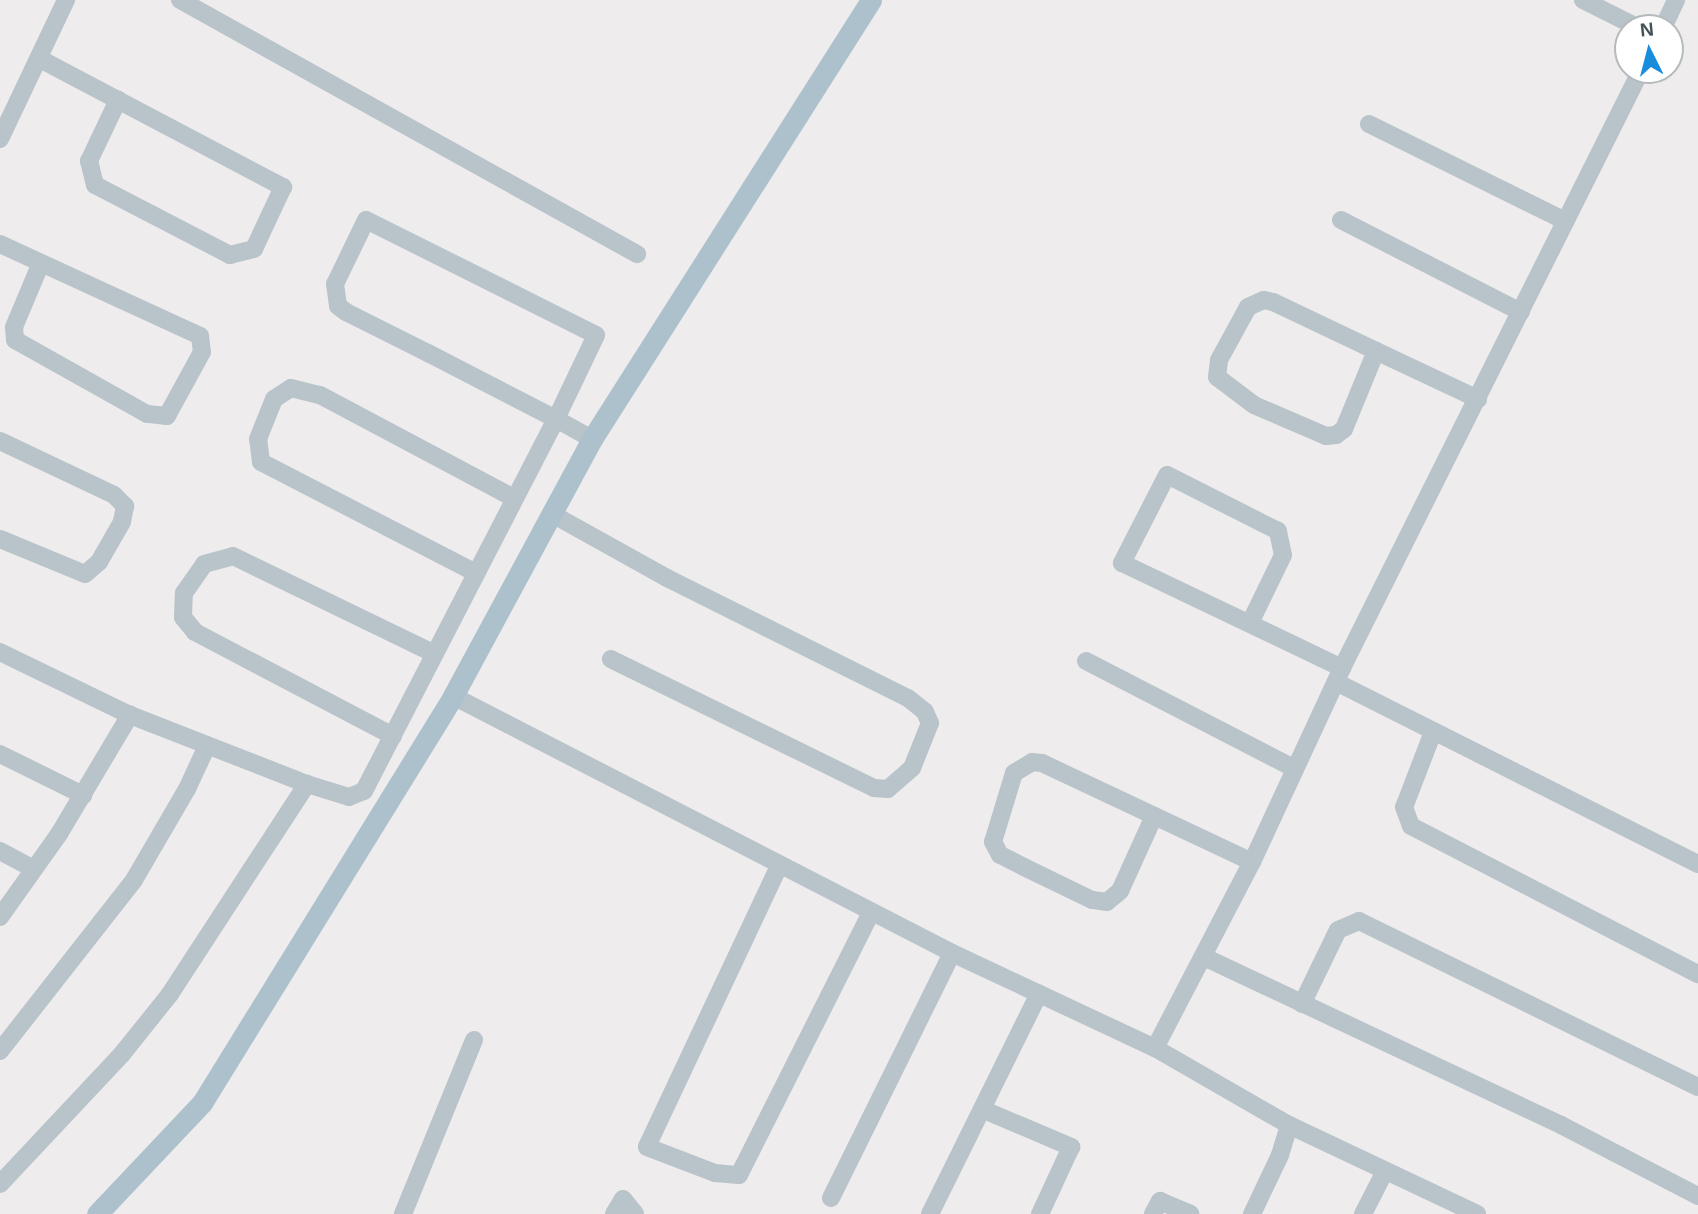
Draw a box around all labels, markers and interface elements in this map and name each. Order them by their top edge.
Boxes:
north arrow [1614,14,1684,84]
text: N [1639,18,1655,41]

